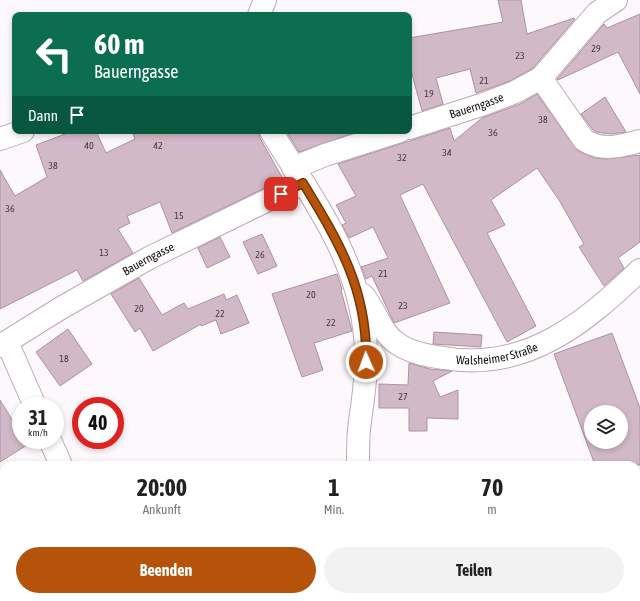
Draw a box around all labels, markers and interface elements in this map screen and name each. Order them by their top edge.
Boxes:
icon: left [28,28,80,80]
text: 60 m [94,28,144,60]
house number: 29 [591,43,601,54]
house number: 23 [515,50,525,61]
text: Bauerngasse [94,61,178,82]
house number: 21 [479,75,489,86]
house number: 19 [424,88,434,99]
street label: Bauerngasse [448,90,506,122]
icon: arrive [66,104,88,126]
text: Dann [28,107,58,124]
house number: 38 [538,114,548,125]
house number: 36 [488,127,498,138]
house number: 40 [84,140,94,151]
house number: 42 [153,140,163,151]
house number: 34 [442,147,452,158]
house number: 32 [397,152,407,163]
house number: 38 [48,160,58,171]
pin [264,177,298,211]
icon: arrive [270,183,292,205]
house number: 36 [5,203,15,214]
house number: 15 [174,210,184,221]
street label: Bauerngasse [120,240,176,279]
house number: 13 [99,247,109,258]
house number: 26 [255,249,265,260]
house number: 21 [378,268,388,279]
house number: 20 [306,289,316,300]
house number: 23 [398,300,408,311]
house number: 20 [134,303,144,314]
house number: 22 [215,308,225,319]
house number: 22 [326,317,336,328]
street label: Walsheimer Straße [455,340,540,367]
position arrow [345,341,387,383]
house number: 18 [59,353,69,364]
house number: 27 [398,391,408,402]
speed limit sign: 40 [72,397,124,449]
map controls [584,405,628,449]
button: layers [584,405,628,449]
text: 31 [29,406,47,429]
text: km/h [28,427,48,438]
text: 20:00 [137,474,187,501]
text: 1 [328,474,340,501]
text: 70 [481,474,503,501]
text: Ankunft [143,502,181,517]
text: Min. [324,502,344,517]
text: m [487,502,497,517]
button: Beenden [16,547,316,593]
button: Teilen [324,547,624,593]

